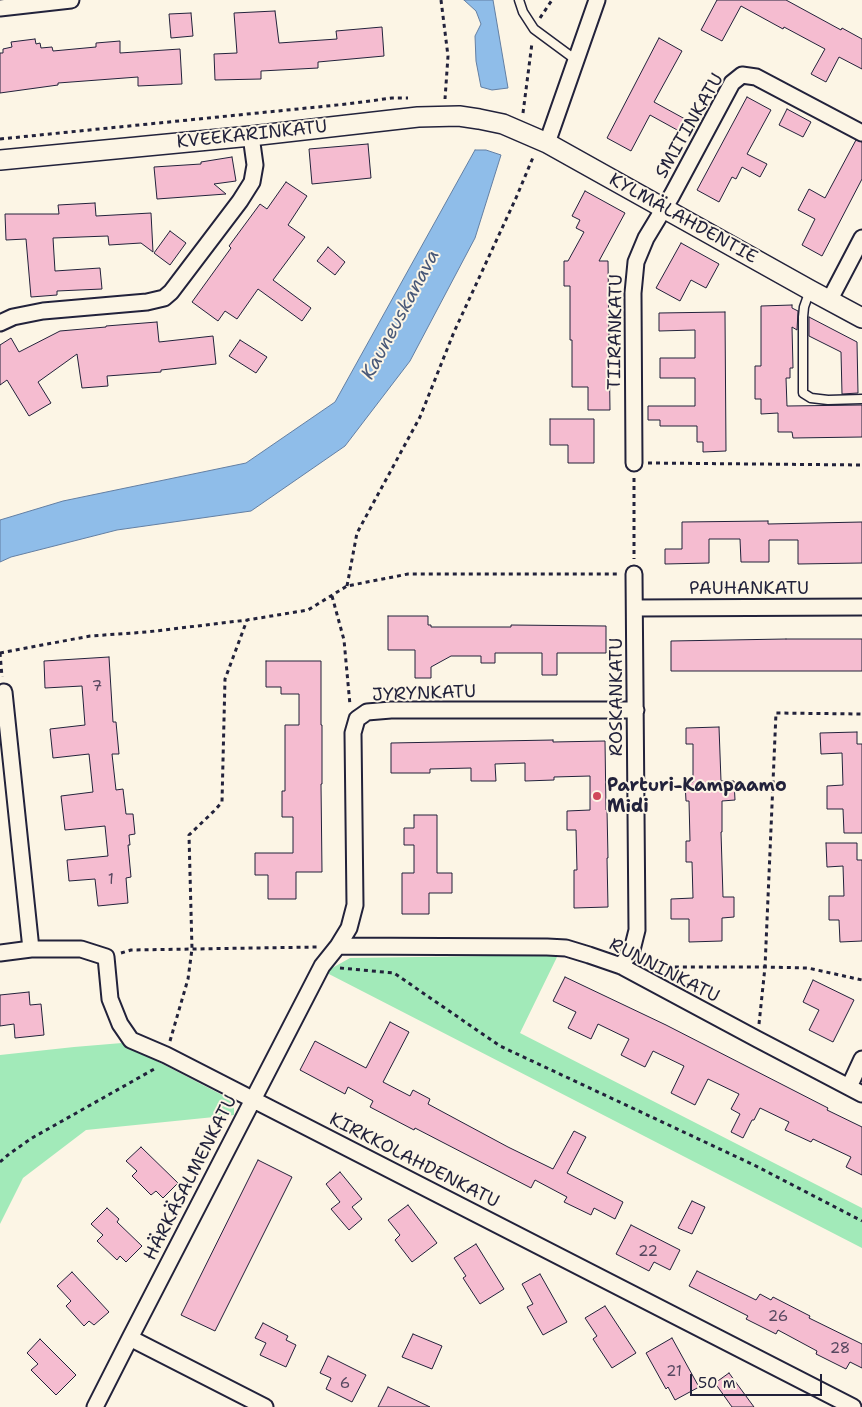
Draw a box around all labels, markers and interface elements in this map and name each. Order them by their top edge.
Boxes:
street label: SMITINKATU [651,70,729,182]
street label: KVEEKARINKATU [176,116,328,154]
street label: KYLMÄLAHDENTIE [605,169,761,269]
water label: Kauneuskanava [357,246,445,384]
street label: TIIRANKATU [604,274,628,390]
street label: PAUHANKATU [689,578,809,600]
street label: ROSKANKATU [606,638,628,756]
house number: 7 [92,678,102,696]
street label: JYRYNKATU [372,681,476,707]
place label: Parturi-Kampaamo Midi [607,775,787,818]
marker: Parturi-Kampaamo Midi [591,790,603,802]
house number: 1 [108,871,114,889]
street label: RUNNINKATU [605,934,723,1008]
street label: HÄRKÄSALMENKATU [140,1092,242,1264]
street label: KIRKKOLAHDENKATU [326,1109,502,1213]
house number: 22 [638,1243,658,1261]
house number: 26 [768,1308,788,1326]
house number: 28 [830,1340,850,1358]
house number: 21 [666,1363,682,1381]
scale bar [692,1364,824,1396]
text: 50 m [698,1373,736,1393]
house number: 6 [340,1375,350,1393]

